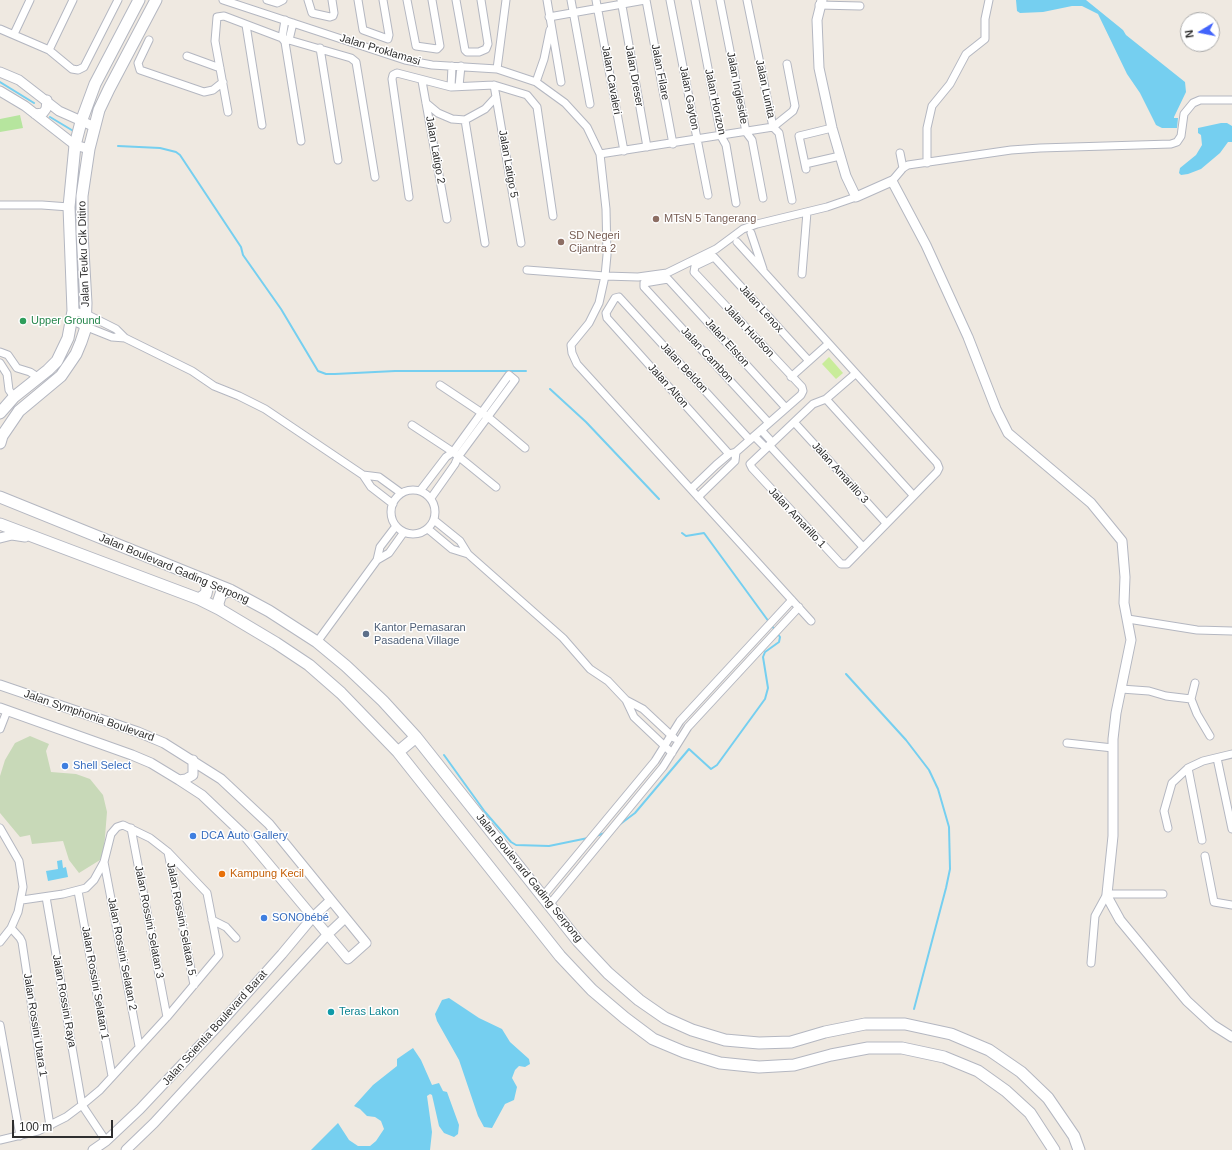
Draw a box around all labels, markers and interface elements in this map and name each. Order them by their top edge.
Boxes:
north arrow [1180,12,1220,52]
text: N [1183,29,1196,39]
street label: Jalan Proklamasi [338,31,422,69]
street label: Jalan Filare [648,43,672,101]
street label: Jalan Dreser [622,44,646,108]
street label: Jalan Cavaleri [598,45,624,115]
street label: Jalan Ingleside [724,51,750,125]
street label: Jalan Lunita [752,59,778,119]
street label: Jalan Gayton [676,65,702,131]
street label: Jalan Horizon [702,68,728,136]
street label: Jalan Latigo 2 [423,115,447,185]
street label: Jalan Latigo 5 [496,129,520,199]
street label: Jalan Teuku Cik Ditiro [76,201,92,307]
place label: MTsN 5 Tangerang [664,212,756,226]
marker: MTsN 5 Tangerang [651,214,661,224]
place label: SD Negeri Cijantra 2 [569,229,620,255]
marker: SD Negeri Cijantra 2 [556,237,566,247]
street label: Jalan Lenox [736,283,786,335]
street label: Jalan Hudson [721,302,777,360]
place label: Upper Ground [31,314,101,328]
marker: Upper Ground [18,316,28,326]
street label: Jalan Elston [702,316,752,370]
street label: Jalan Cambon [678,325,736,385]
street label: Jalan Beldon [657,340,711,396]
street label: Jalan Alton [645,361,691,411]
street label: Jalan Amarillo 3 [809,440,871,506]
street label: Jalan Amarillo 1 [765,485,829,551]
street label: Jalan Boulevard Gading Serpong [97,531,251,607]
place label: Kantor Pemasaran Pasadena Village [374,621,466,647]
marker: Kantor Pemasaran Pasadena Village [361,629,371,639]
street label: Jalan Symphonia Boulevard [22,687,156,745]
place label: Shell Select [73,759,131,773]
marker: Shell Select [60,761,70,771]
street label: Jalan Boulevard Gading Serpong [473,811,585,945]
place label: DCA Auto Gallery [201,829,288,843]
marker: DCA Auto Gallery [188,831,198,841]
street label: Jalan Rossini Selatan 5 [164,861,198,977]
street label: Jalan Rossini Selatan 3 [132,864,166,980]
place label: Kampung Kecil [230,867,304,881]
marker: Kampung Kecil [217,869,227,879]
street label: Jalan Rossini Selatan 2 [105,896,139,1012]
place label: SONObébé [272,911,329,925]
marker: SONObébé [259,913,269,923]
street label: Jalan Rossini Selatan 1 [79,925,111,1041]
street label: Jalan Rossini Raya [49,953,79,1049]
street label: Jalan Scientia Boulevard Barat [160,968,270,1088]
street label: Jalan Rossini Utara 1 [20,972,50,1078]
place label: Teras Lakon [339,1005,399,1019]
marker: Teras Lakon [326,1007,336,1017]
scale bar [14,1112,115,1138]
text: 100 m [19,1120,52,1134]

